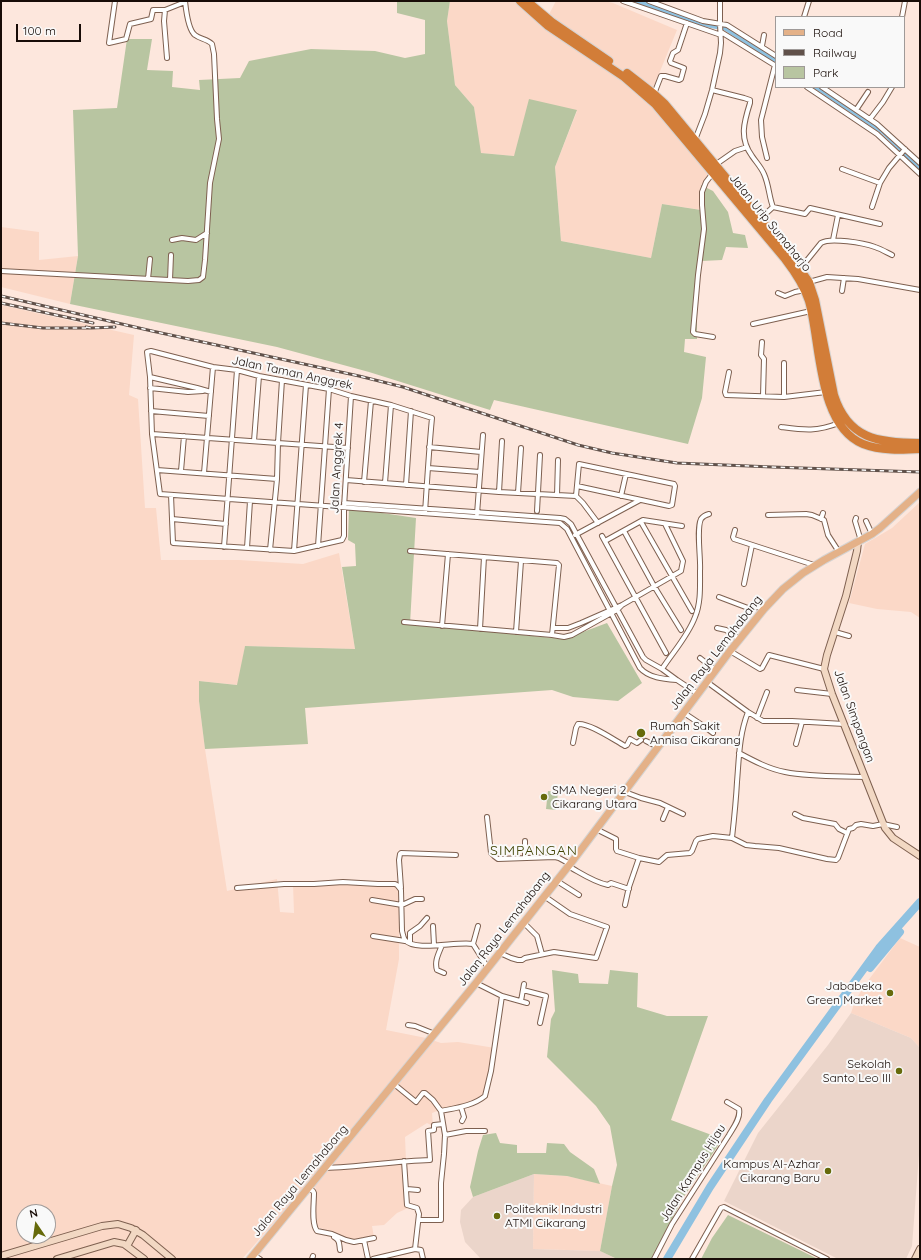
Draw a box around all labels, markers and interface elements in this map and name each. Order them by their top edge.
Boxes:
scale bar [18,16,83,42]
legend [775,16,905,88]
text: 100 m [23,23,56,38]
text: Road [813,25,843,40]
text: Railway [813,45,857,60]
text: Park [813,65,838,80]
street label: Jalan Urip Sumaharjo [726,171,814,275]
street label: Jalan Taman Anggrek [230,353,354,393]
street label: Jalan Anggrek 4 [327,422,347,514]
street label: Jalan Raya Lemahabang [667,593,765,713]
street label: Jalan Simpangan [831,668,877,764]
place label: Rumah Sakit Annisa Cikarang [650,719,741,747]
marker: Rumah Sakit Annisa Cikarang [635,727,647,739]
place label: SMA Negeri 2 Cikarang Utara [552,783,637,811]
marker: SMA Negeri 2 Cikarang Utara [539,792,549,802]
district label: SIMPANGAN [490,843,578,859]
street label: Jalan Raya Lemahabang [455,869,553,989]
place label: Jababeka Green Market [807,979,882,1007]
marker: Jababeka Green Market [885,988,895,998]
place label: Sekolah Santo Leo III [823,1057,891,1085]
marker: Sekolah Santo Leo III [894,1066,904,1076]
street label: Jalan Raya Lemahabang [249,1122,351,1240]
street label: Jalan Kampus Hijau [657,1122,729,1224]
place label: Kampus Al-Azhar Cikarang Baru [723,1157,820,1185]
marker: Kampus Al-Azhar Cikarang Baru [823,1166,833,1176]
place label: Politeknik Industri ATMI Cikarang [505,1202,602,1230]
north arrow [16,1204,56,1244]
text: N [28,1206,39,1221]
marker: Politeknik Industri ATMI Cikarang [492,1211,502,1221]

